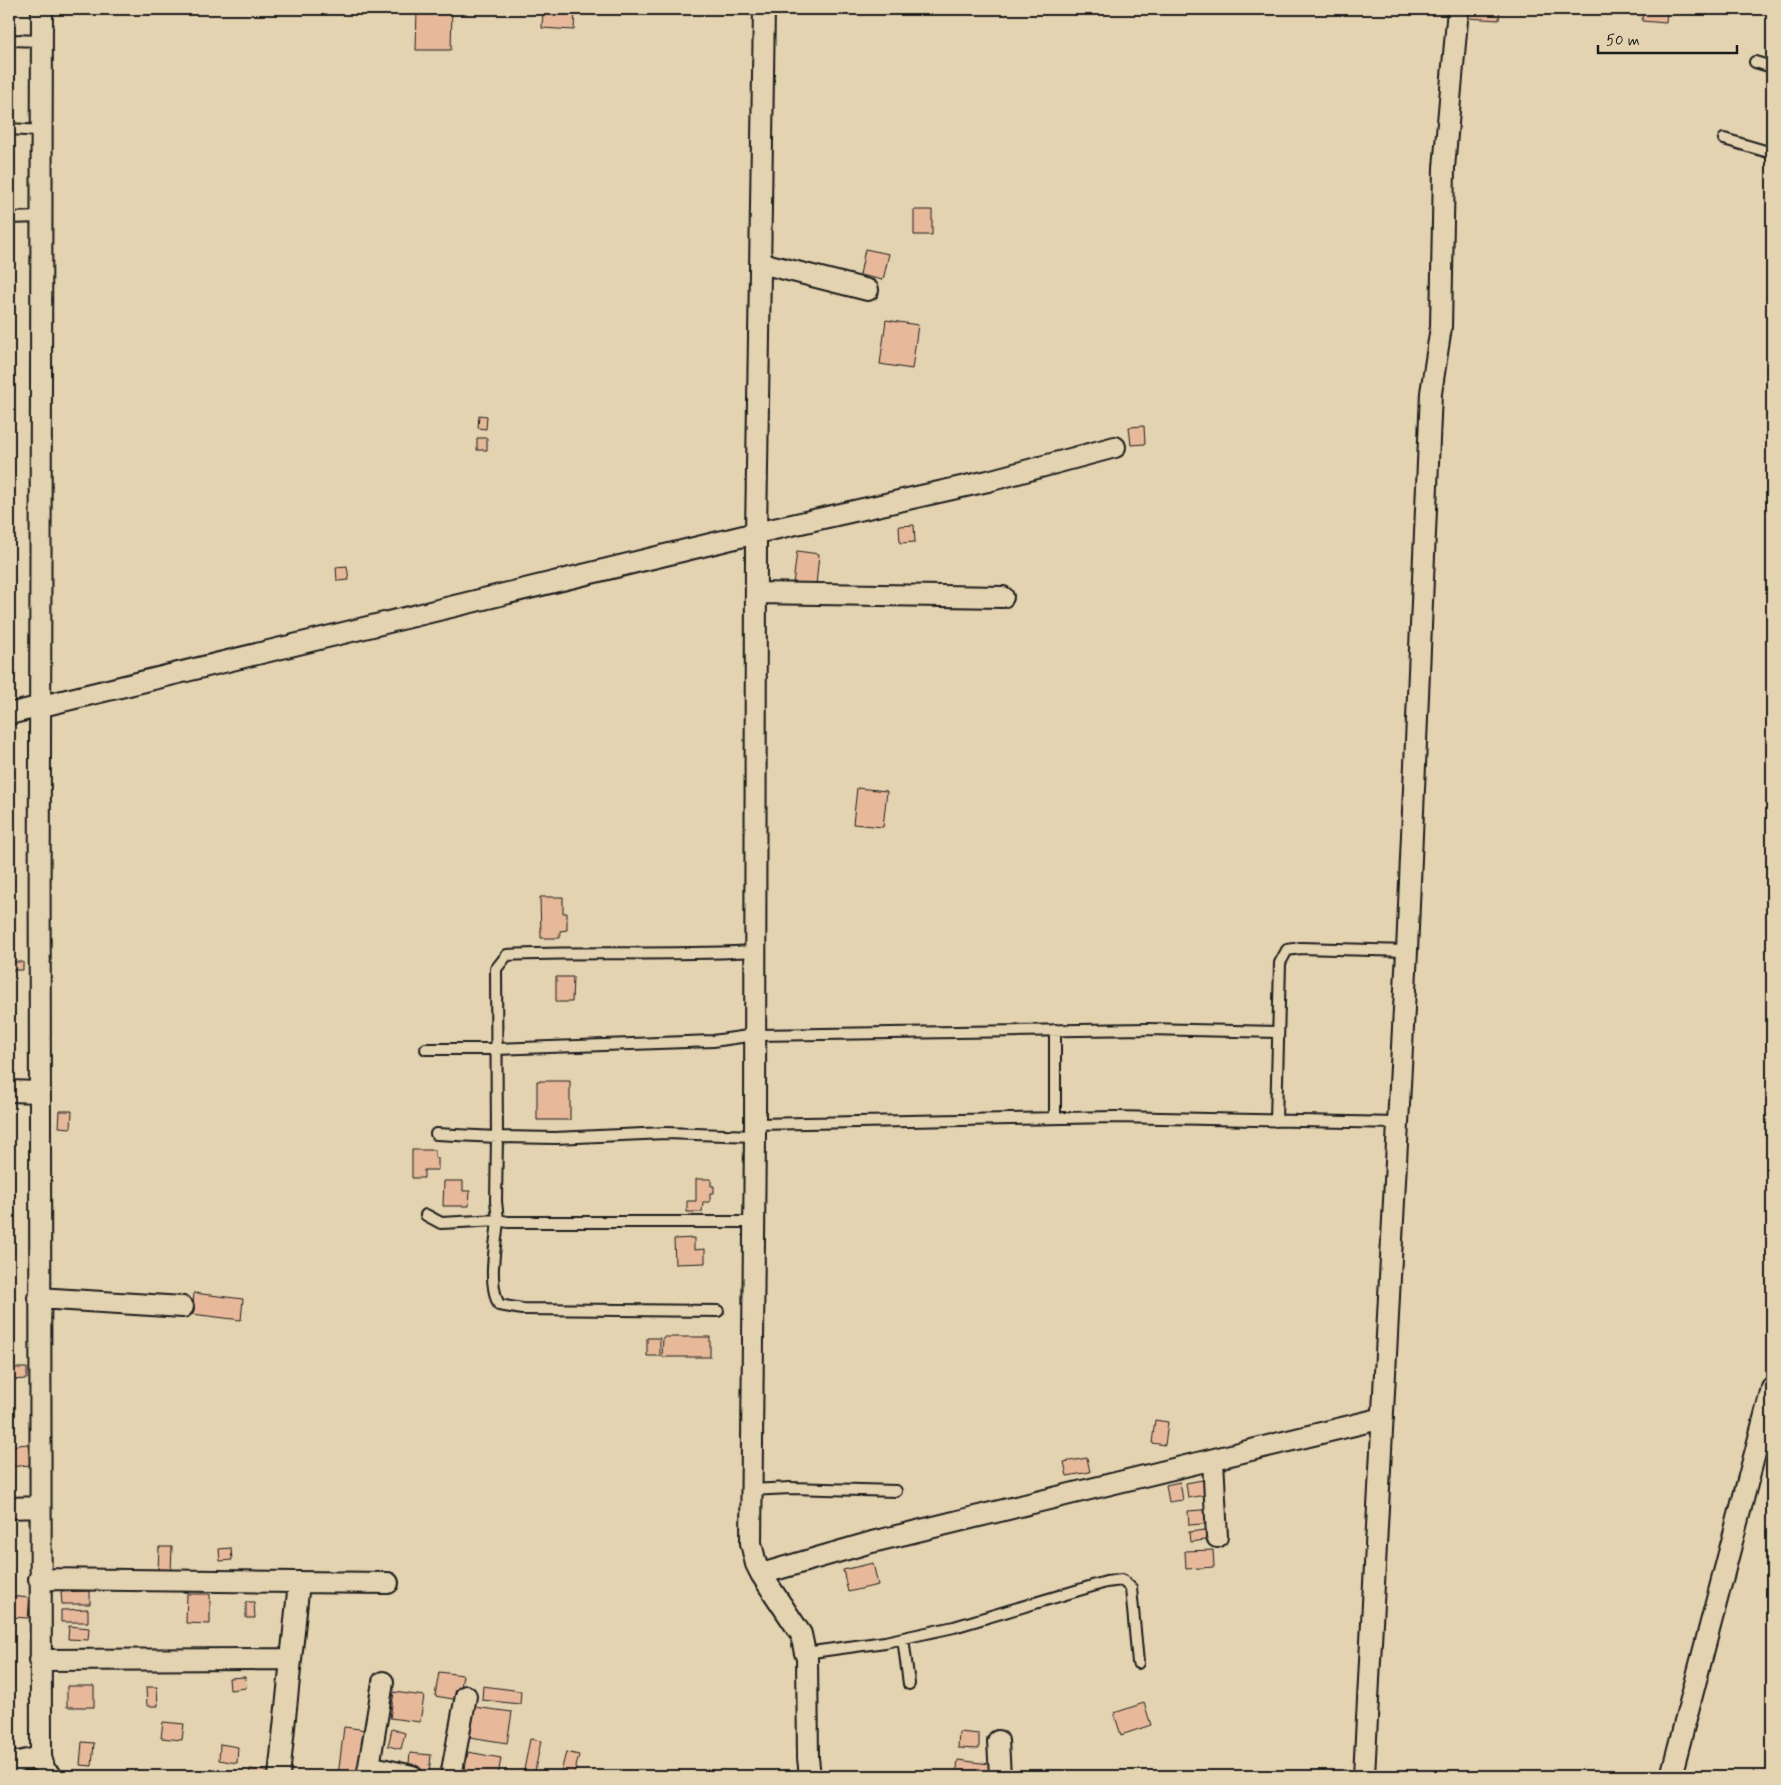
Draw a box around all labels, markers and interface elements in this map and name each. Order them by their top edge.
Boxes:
scale bar [1598,22,1737,54]
text: 50 m [1606,31,1640,51]

